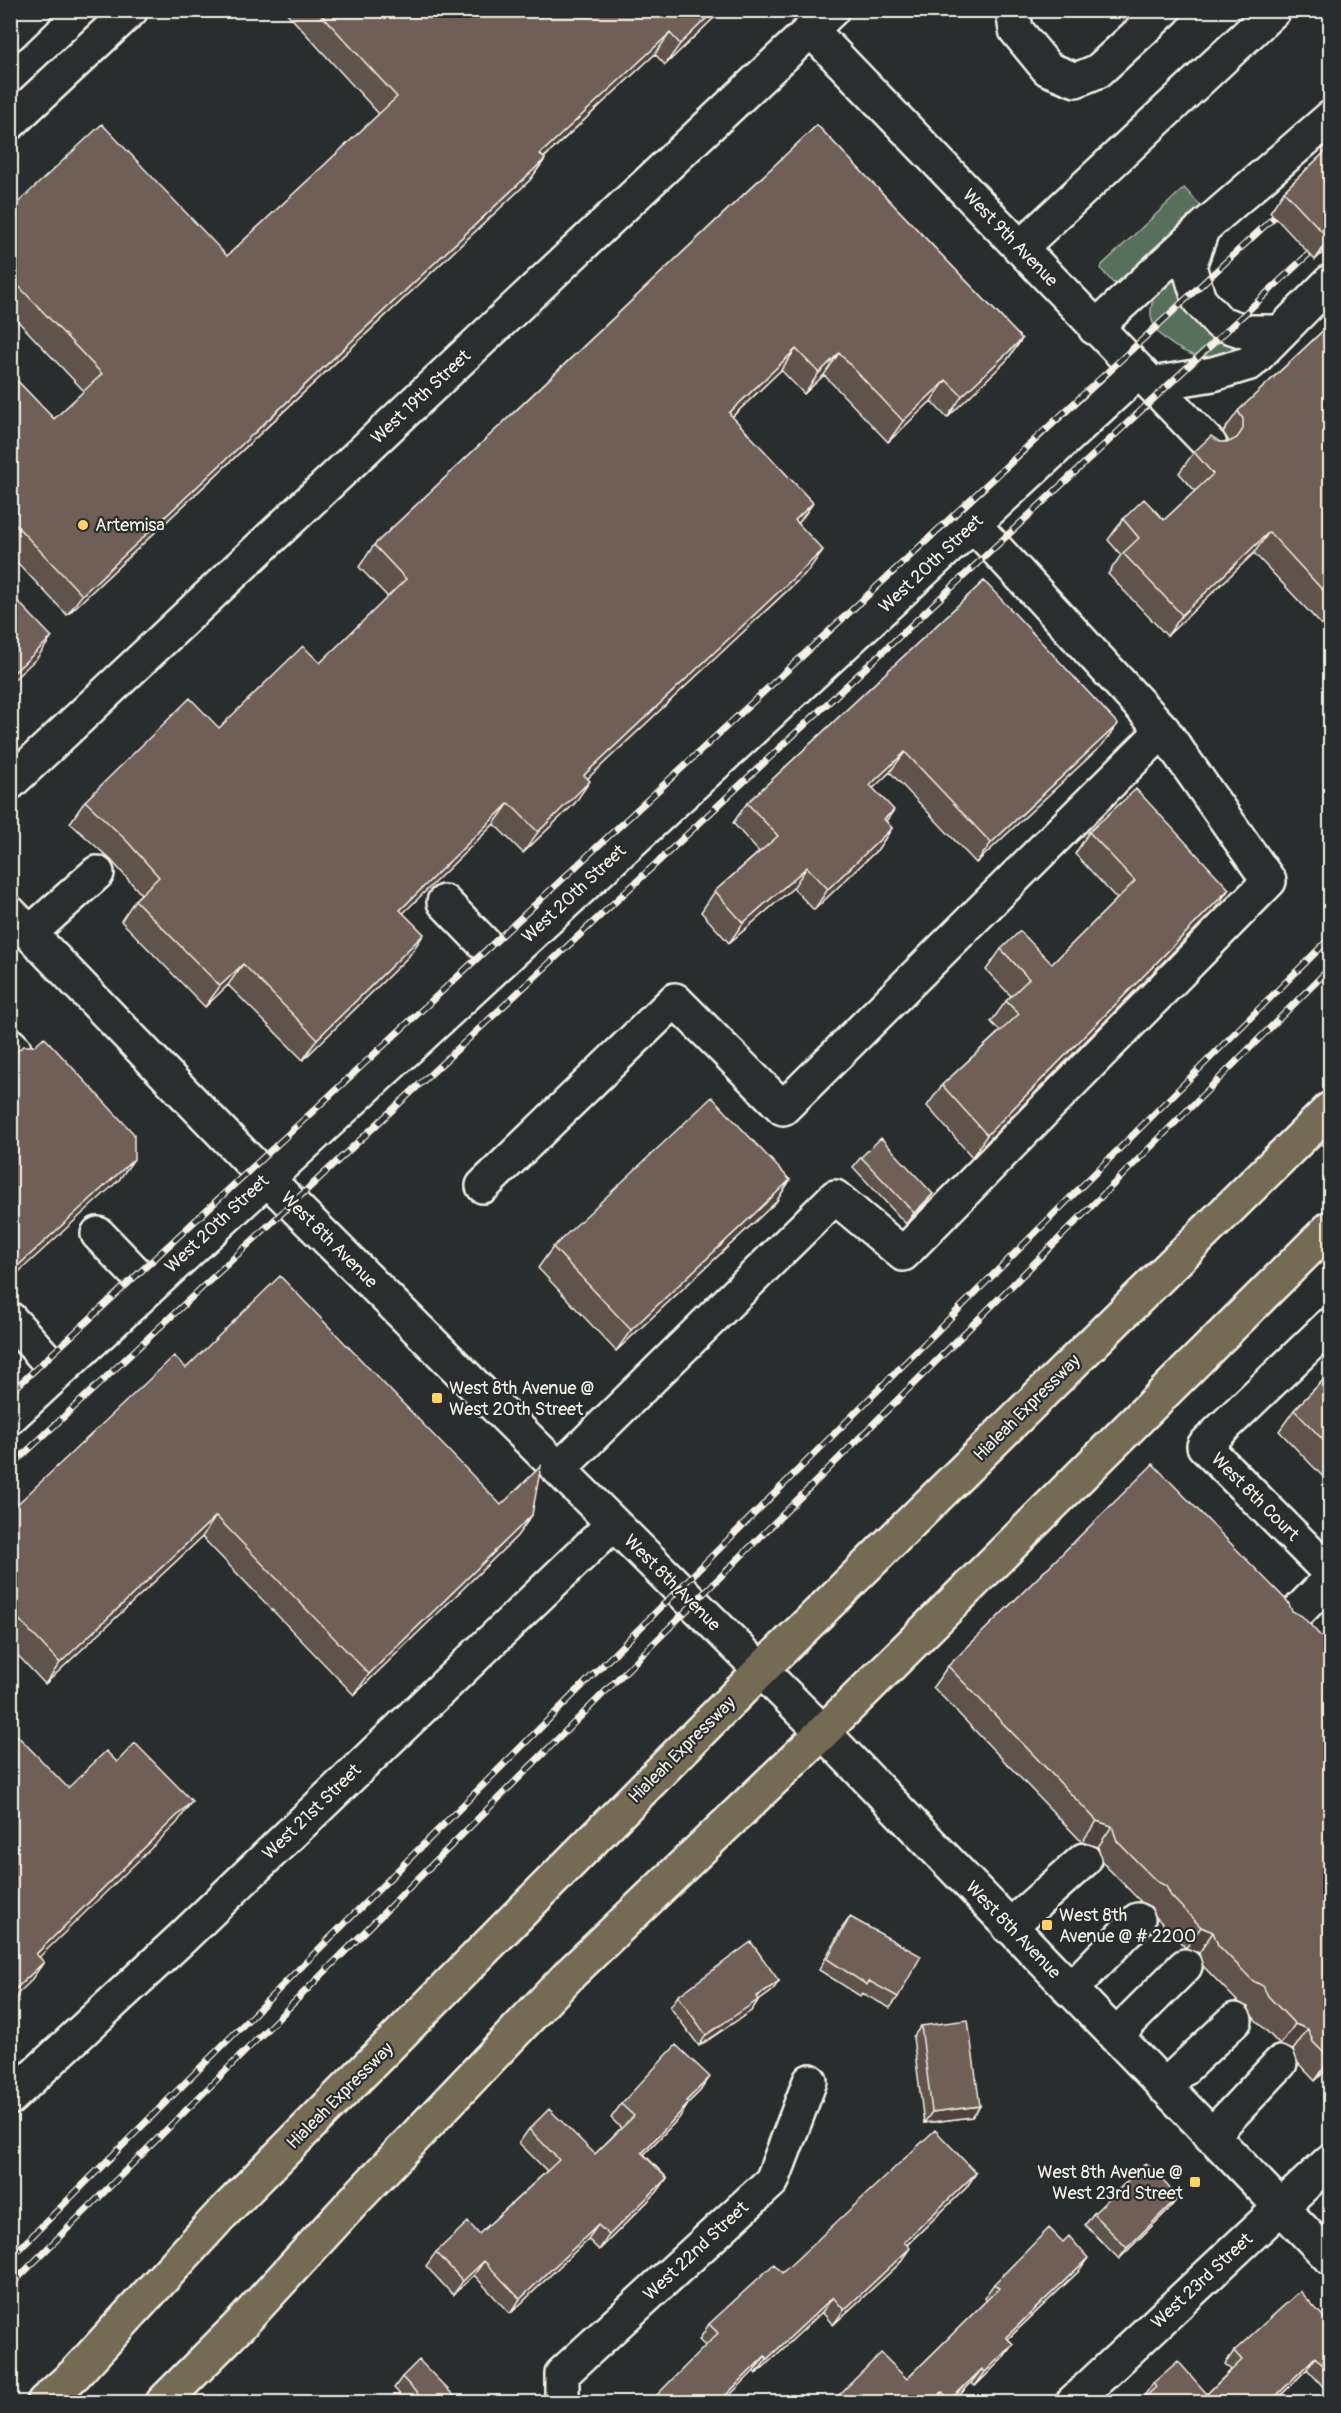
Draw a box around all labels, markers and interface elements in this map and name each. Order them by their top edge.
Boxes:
street label: West 9th Avenue [957,184,1063,292]
street label: West 19th Street [366,344,476,449]
street label: West 20th Street [874,509,988,618]
place label: Artemisa [95,514,165,537]
marker: Artemisa [76,518,90,532]
street label: West 20th Street [517,839,631,948]
street label: West 20th Street [160,1169,274,1278]
street label: West 8th Avenue [276,1187,382,1293]
street label: Hialeah Expressway [969,1349,1086,1466]
place label: West 8th Avenue @ West 20th Street [449,1377,595,1421]
marker: West 8th Avenue @ West 20th Street [430,1391,444,1405]
street label: West 8th Court [1206,1448,1305,1547]
street label: West 8th Avenue [619,1530,725,1636]
street label: Hialeah Expressway [624,1691,741,1808]
street label: West 21st Street [258,1759,367,1865]
street label: West 8th Avenue [960,1876,1066,1984]
place label: West 8th Avenue @ # 2200 [1059,1904,1196,1948]
marker: West 8th Avenue @ # 2200 [1040,1918,1054,1932]
street label: Hialeah Expressway [282,2037,399,2154]
place label: West 8th Avenue @ West 23rd Street [1037,2161,1184,2205]
marker: West 8th Avenue @ West 23rd Street [1188,2175,1202,2189]
street label: West 22nd Street [639,2196,754,2306]
street label: West 23rd Street [1146,2228,1258,2334]

